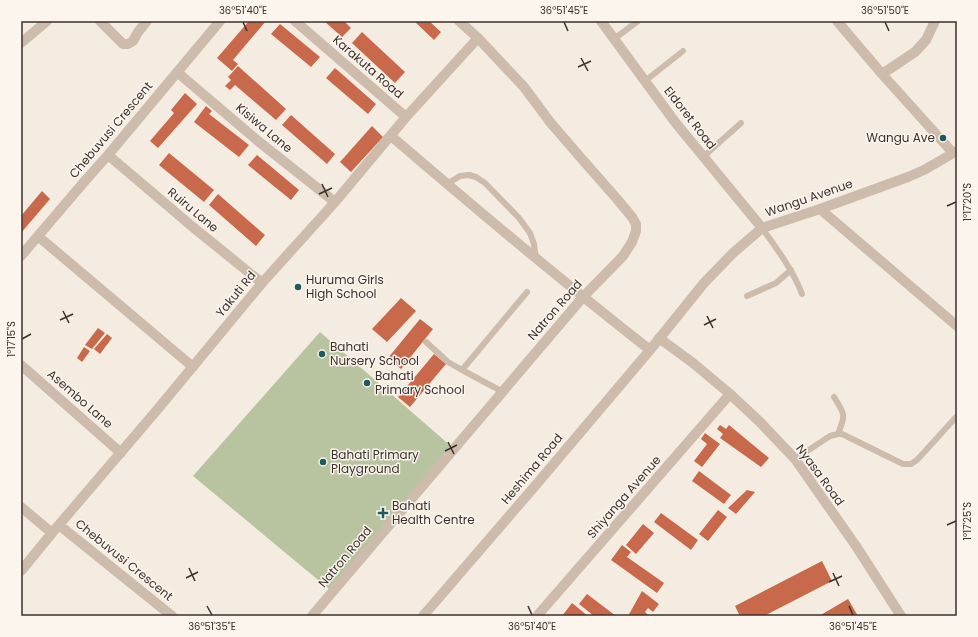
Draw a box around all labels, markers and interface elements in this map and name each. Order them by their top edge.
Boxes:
text: 36°51'40"E [219,3,267,18]
text: 36°51'45"E [540,3,588,18]
text: 36°51'50"E [861,3,909,18]
street label: Karakuta Road [329,31,407,102]
street label: Chebuvusi Crescent [65,78,156,182]
street label: Eldoret Road [660,83,720,153]
street label: Kisiwa Lane [232,99,296,156]
place label: Wangu Ave [866,129,935,146]
marker: Wangu Ave [938,133,948,143]
street label: Wangu Avenue [763,175,855,220]
street label: Ruiru Lane [164,183,222,236]
text: 1°17'20"S [960,183,975,221]
street label: Yakuti Rd [212,267,259,320]
place label: Huruma Girls High School [306,271,384,302]
street label: Natron Road [524,276,586,344]
marker: Huruma Girls High School [293,282,303,292]
text: 1°17'15"S [4,321,19,357]
place label: Bahati Nursery School [330,338,419,369]
marker: Bahati Nursery School [317,349,327,359]
street label: Asembo Lane [44,365,117,432]
place label: Bahati Primary School [375,367,465,398]
marker: Bahati Primary School [362,378,372,388]
street label: Heshima Road [497,430,566,508]
street label: Nyasa Road [792,441,848,509]
place label: Bahati Primary Playground [331,446,419,477]
street label: Shiyanga Avenue [583,452,664,542]
marker: Bahati Primary Playground [318,457,328,467]
place label: Bahati Health Centre [392,497,475,528]
text: 1°17'25"S [960,502,975,540]
marker: Bahati Health Centre [377,507,389,519]
street label: Chebuvusi Crescent [72,515,177,604]
street label: Natron Road [314,522,375,591]
text: 36°51'35"E [188,619,236,634]
text: 36°51'40"E [508,619,556,634]
text: 36°51'45"E [829,619,877,634]

